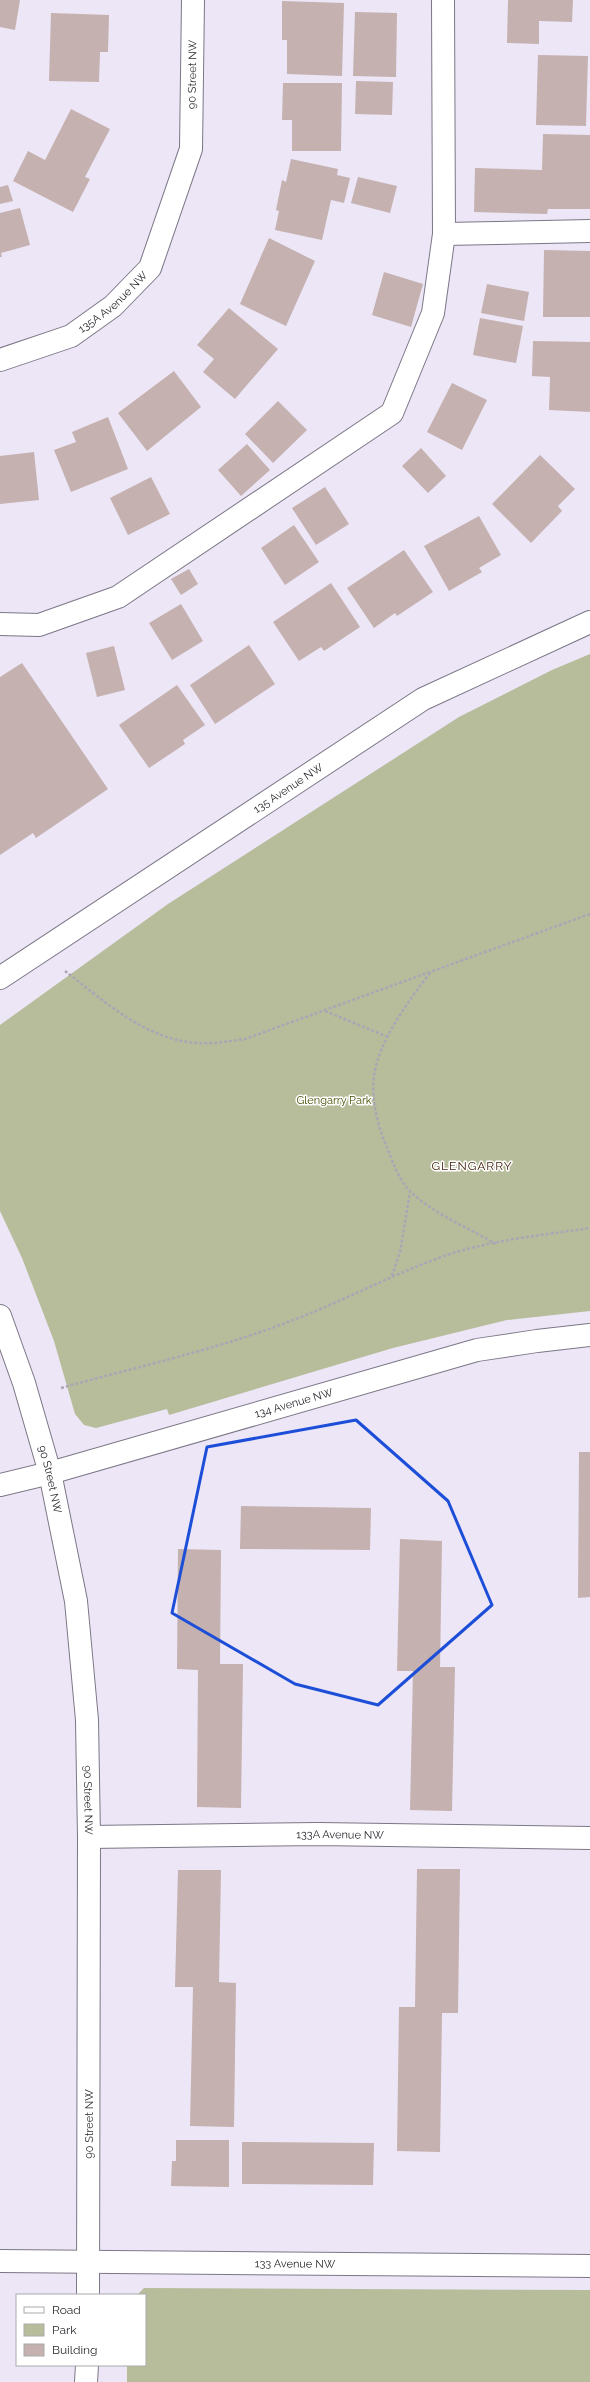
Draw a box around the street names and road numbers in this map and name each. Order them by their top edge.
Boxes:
street label: 90 Street NW [186,39,199,109]
street label: 135A Avenue NW [76,268,151,336]
street label: 135 Avenue NW [251,761,326,816]
street label: 134 Avenue NW [253,1386,335,1421]
street label: 90 Street NW [35,1444,64,1515]
street label: 90 Street NW [81,1765,95,1835]
street label: 133A Avenue NW [296,1828,384,1842]
street label: 90 Street NW [83,2089,96,2159]
street label: 133 Avenue NW [255,2257,336,2271]

